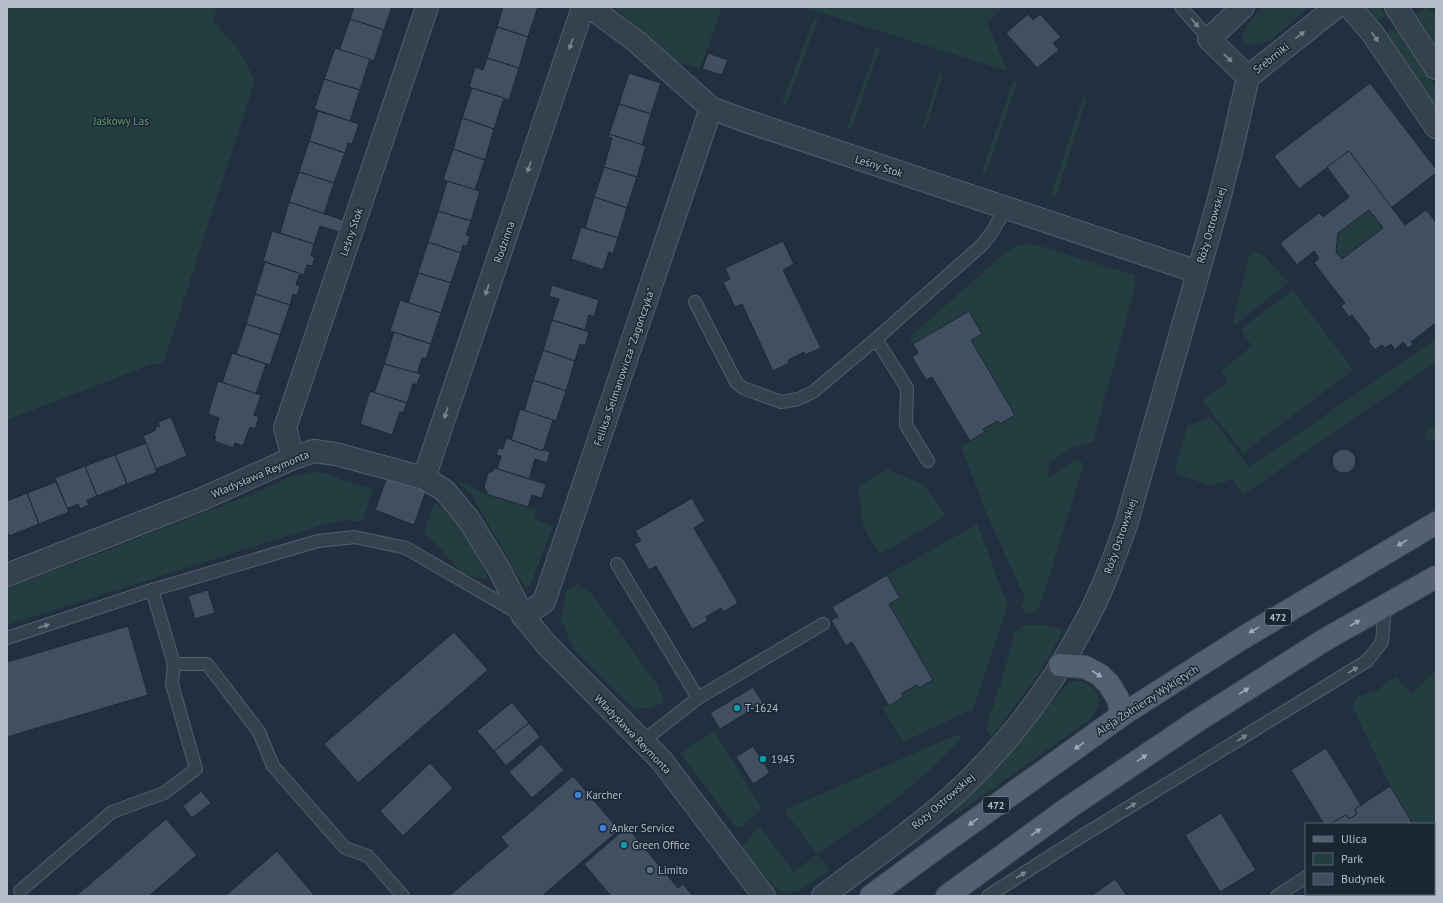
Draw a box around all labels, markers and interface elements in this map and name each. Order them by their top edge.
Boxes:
one-way arrow [1190,19,1199,28]
one-way arrow [1295,31,1306,39]
one-way arrow [1371,32,1379,42]
one-way arrow [567,38,573,50]
street label: Srebrniki [1250,40,1292,76]
one-way arrow [1223,53,1233,63]
park label: Jaśkowy Las [92,114,149,128]
street label: Leśny Stok [853,152,905,181]
one-way arrow [526,161,532,173]
street label: Róży Ostrowskiej [1193,185,1229,265]
street label: Leśny Stok [336,206,366,258]
street label: Rodzinna [490,219,518,265]
one-way arrow [484,285,490,297]
street label: Feliksa Selmanowicza "Zagończyka" [590,286,658,448]
one-way arrow [443,408,449,420]
street label: Władysława Reymonta [209,447,311,501]
street label: Róży Ostrowskiej [1101,496,1140,576]
one-way arrow [1396,539,1408,546]
road number: 472 [1265,609,1291,625]
one-way arrow [1349,619,1361,626]
one-way arrow [38,623,50,629]
one-way arrow [1249,627,1260,634]
street label: Aleja Żołnierzy Wyklętych [1093,662,1201,738]
one-way arrow [1347,666,1359,673]
one-way arrow [1091,671,1103,678]
one-way arrow [1239,687,1250,695]
street label: Władysława Reymonta [591,691,675,777]
place label: T-1624 [745,701,778,715]
marker: T-1624 [732,703,742,713]
one-way arrow [1236,734,1248,741]
one-way arrow [1073,742,1084,750]
place label: 1945 [771,752,795,766]
marker: 1945 [758,754,768,764]
one-way arrow [1137,754,1148,762]
street label: Róży Ostrowskiej [909,770,977,832]
place label: Karcher [586,788,622,802]
marker: Karcher [573,790,583,800]
road number: 472 [983,797,1009,813]
one-way arrow [1125,802,1137,809]
one-way arrow [968,817,978,825]
place label: Anker Service [611,821,675,835]
marker: Anker Service [598,823,608,833]
legend [1305,823,1435,895]
one-way arrow [1030,828,1041,836]
text: Ulica [1341,831,1367,846]
place label: Green Office [632,838,690,852]
marker: Green Office [619,840,629,850]
text: Park [1341,851,1363,866]
place label: Limito [658,863,688,877]
marker: Limito [645,865,655,875]
one-way arrow [1015,871,1027,878]
text: Budynek [1341,871,1385,886]

